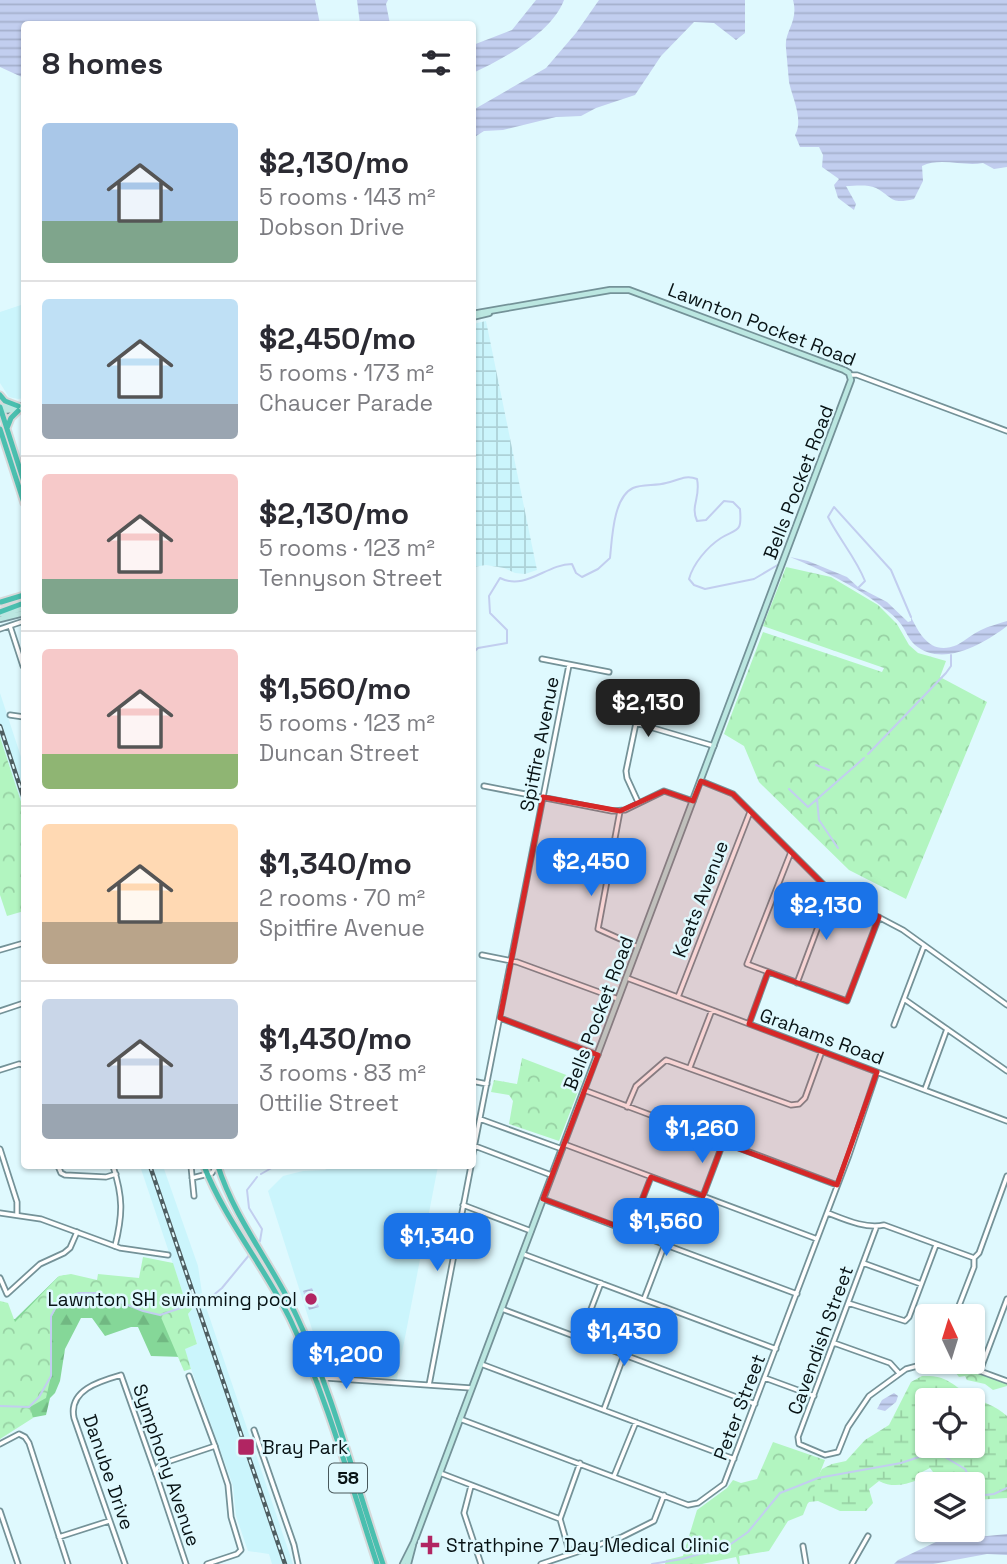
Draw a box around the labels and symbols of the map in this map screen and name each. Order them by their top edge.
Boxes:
street label: Lawnton Pocket Road [664,277,859,372]
street label: Bells Pocket Road [758,402,839,563]
street label: Spitfire Avenue [514,674,565,814]
pin: $2,130 [591,680,705,739]
street label: Keats Avenue [667,837,734,961]
pin: $2,450 [534,838,648,898]
pin: $2,130 [769,883,883,942]
street label: Bells Pocket Road [558,933,639,1094]
street label: Grahams Road [756,1002,888,1071]
pin: $1,260 [645,1106,759,1165]
pin: $1,560 [609,1198,723,1258]
pin: $1,340 [380,1214,494,1273]
street label: Cavendish Street [782,1262,859,1418]
place label: Lawnton SH swimming pool [47,1287,297,1312]
marker: Lawnton SH swimming pool [303,1291,319,1307]
north arrow [915,1304,985,1374]
pin: $1,430 [567,1308,681,1368]
pin: $1,200 [289,1332,403,1391]
street label: Peter Street [708,1351,771,1464]
street label: Symphony Avenue [127,1381,206,1550]
street label: Danube Drive [77,1411,140,1533]
place label: Bray Park [262,1435,348,1460]
marker: Bray Park [236,1437,256,1457]
road number: 58 [329,1464,367,1492]
place label: Strathpine 7 Day Medical Clinic [446,1533,730,1558]
marker: Strathpine 7 Day Medical Clinic [420,1535,440,1555]

